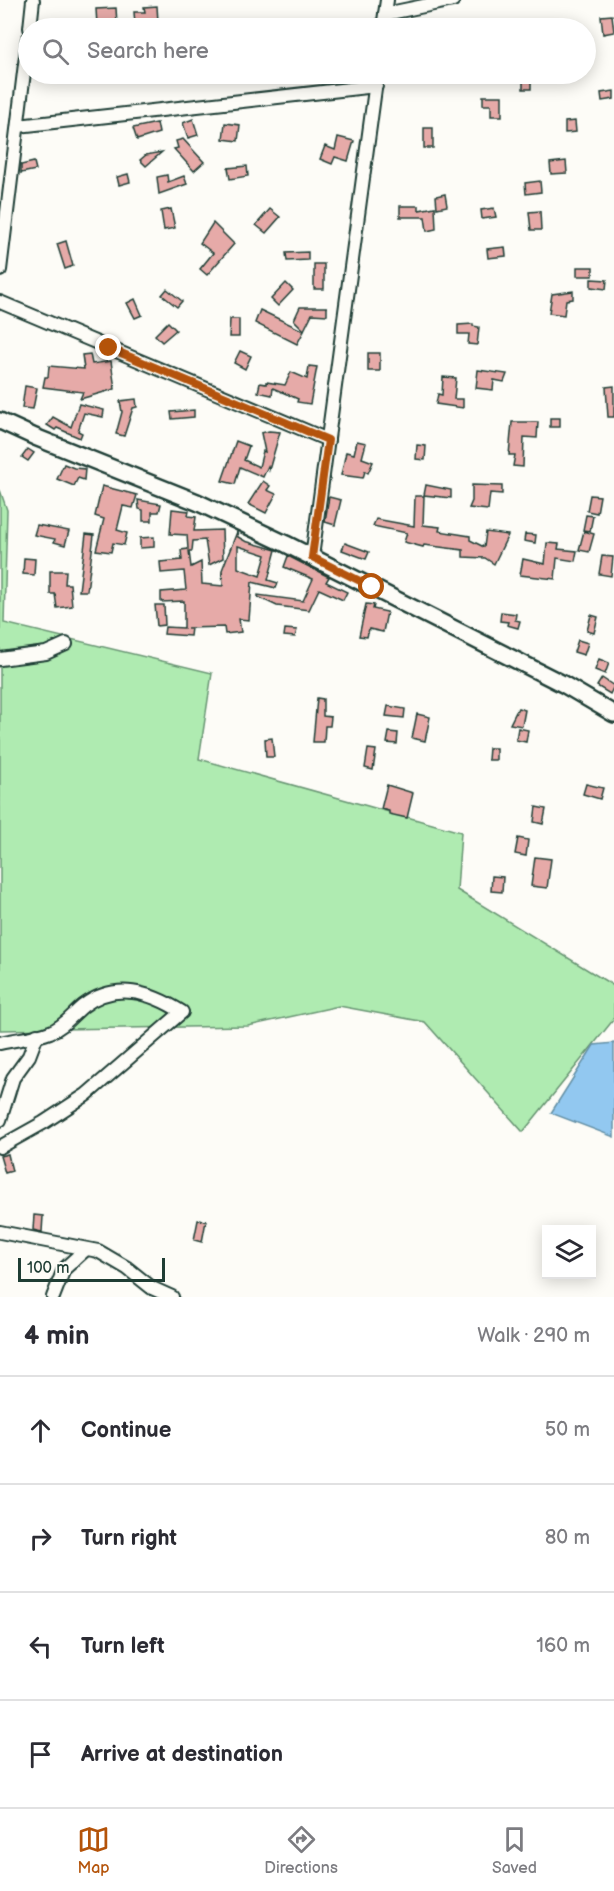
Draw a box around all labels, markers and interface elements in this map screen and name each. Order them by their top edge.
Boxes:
search box [18,18,596,84]
icon: search [39,35,72,68]
text: Search here [87,38,209,65]
route end [95,334,121,360]
route start [358,573,384,599]
map controls [542,1225,596,1279]
button: layers [542,1225,596,1279]
scale bar [18,1255,165,1282]
text: 100 m [27,1259,70,1278]
text: 4 min [24,1321,89,1352]
text: Walk · 290 m [477,1324,590,1348]
icon: ahead [24,1414,57,1447]
text: Continue [81,1417,171,1444]
text: 50 m [545,1418,590,1442]
icon: right [24,1522,57,1555]
text: Turn right [81,1525,177,1552]
text: 80 m [545,1526,590,1550]
icon: left [24,1630,57,1663]
text: Turn left [81,1633,165,1660]
text: 160 m [536,1634,590,1658]
icon: arrive [24,1738,57,1771]
text: Arrive at destination [81,1741,283,1768]
tab: Map [77,1823,110,1878]
tab: Directions [264,1823,338,1878]
tab: Saved [492,1823,537,1878]

